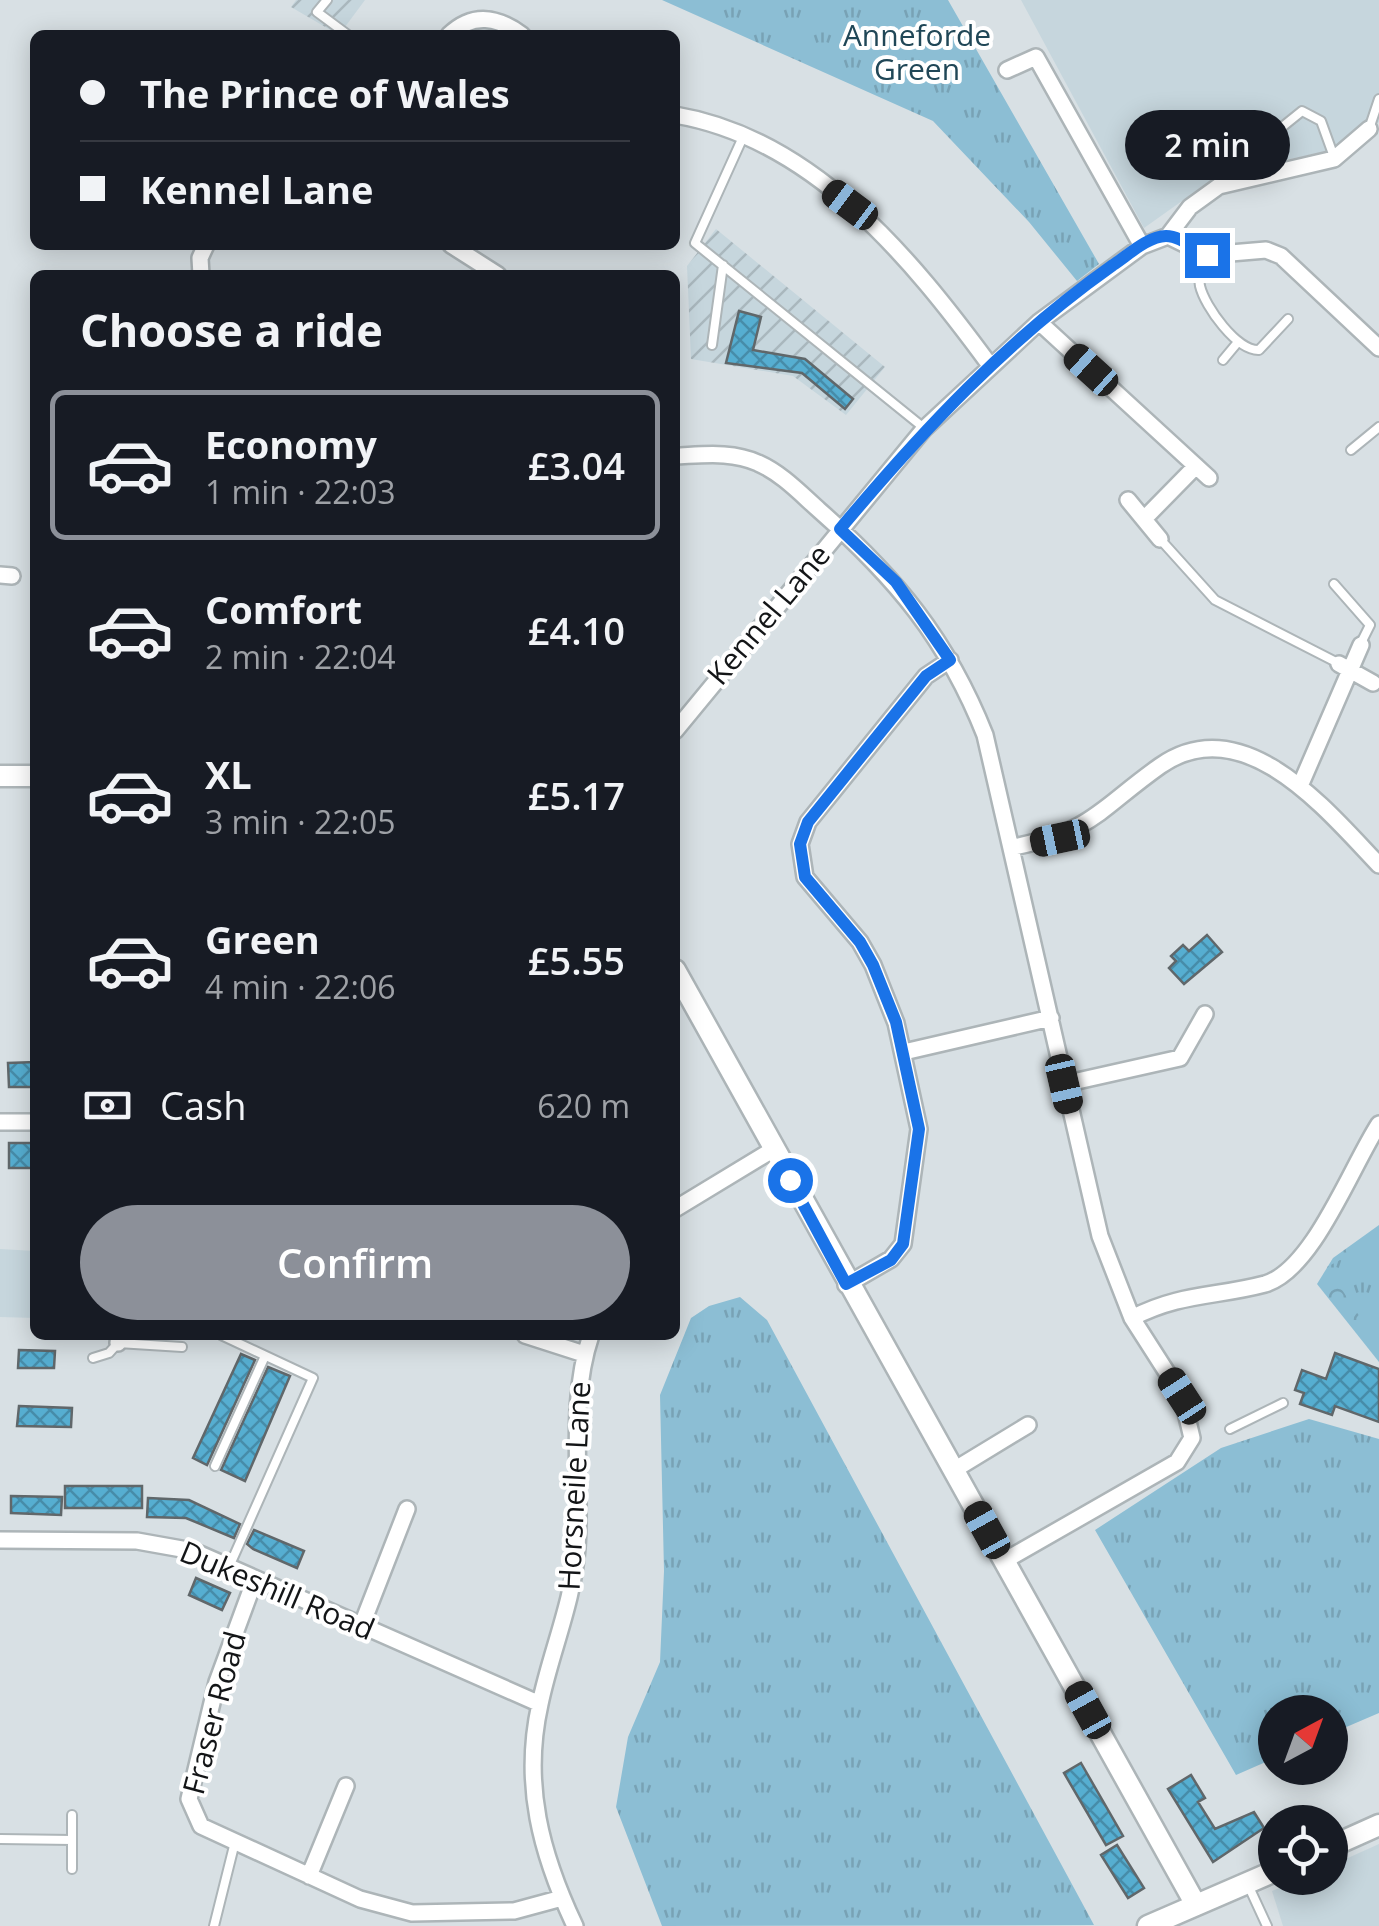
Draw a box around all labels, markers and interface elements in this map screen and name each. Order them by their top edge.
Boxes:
park label: Anneforde Green [843,14,991,89]
text: The Prince of Wales [140,67,510,119]
callout: 2 min [1124,110,1290,180]
text: 2 min [1164,123,1251,166]
text: Kennel Lane [140,163,373,215]
car [817,175,883,235]
route end [1185,233,1230,278]
text: Choose a ride [80,299,383,360]
car [1059,339,1123,401]
text: Economy [205,418,377,470]
icon: car [85,420,175,510]
text: £3.04 [528,439,625,491]
text: 1 min · 22:03 [205,470,396,513]
street label: Kennel Lane [697,535,839,693]
text: Comfort [205,583,362,635]
icon: car [85,585,175,675]
text: £4.10 [528,604,625,656]
text: 2 min · 22:04 [205,635,396,678]
text: XL [205,748,252,800]
icon: car [85,750,175,840]
text: £5.17 [528,769,625,821]
text: 3 min · 22:05 [205,800,396,843]
car [1028,817,1092,859]
text: Green [205,913,320,965]
icon: car [85,915,175,1005]
text: £5.55 [528,934,625,986]
text: 4 min · 22:06 [205,965,396,1008]
car [1043,1051,1085,1117]
icon: cash [80,1078,135,1133]
text: Cash [160,1079,246,1131]
text: 620 m [537,1084,630,1127]
route start [768,1158,813,1203]
button: Confirm [80,1205,630,1320]
car [1153,1363,1211,1429]
street label: Horsneile Lane [548,1380,599,1592]
car [959,1496,1015,1564]
street label: Dukeshill Road [174,1530,381,1649]
street label: Fraser Road [172,1627,255,1799]
car [1060,1676,1116,1744]
north arrow [1258,1695,1348,1785]
map controls [1258,1695,1348,1895]
button: locate [1258,1805,1348,1895]

